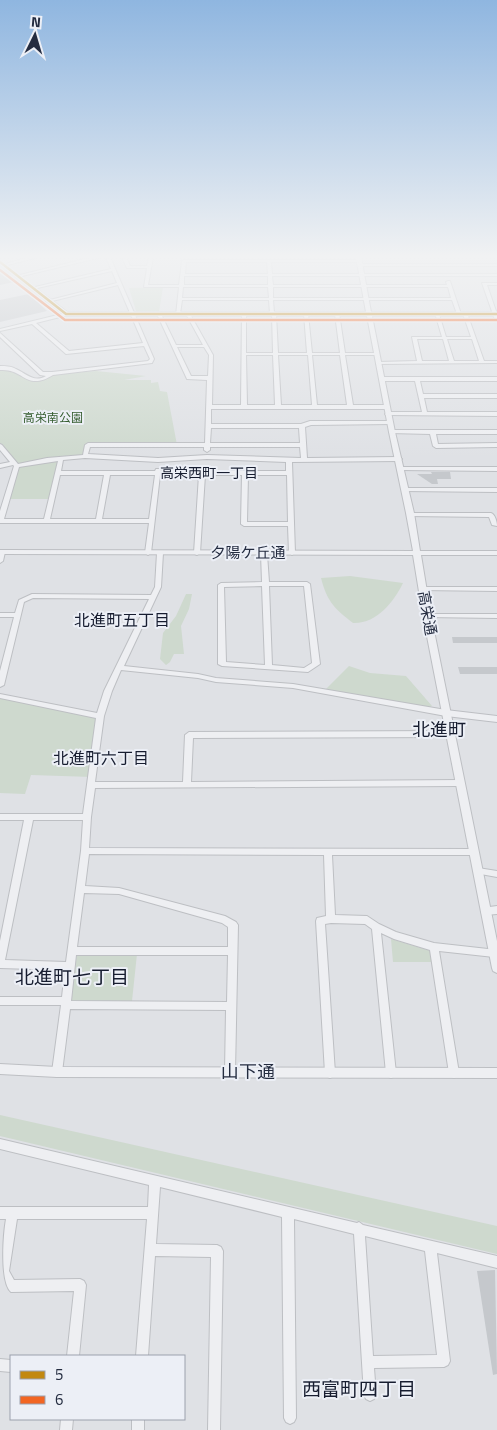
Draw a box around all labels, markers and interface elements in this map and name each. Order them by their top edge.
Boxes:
north arrow [10,10,60,60]
text: N [30,11,42,32]
park label: 高栄南公園 [23,408,83,427]
district label: 高栄西町一丁目 [160,462,258,483]
street label: 夕陽ケ丘通 [210,541,286,564]
street label: 高栄通 [412,589,443,637]
district label: 北進町五丁目 [74,608,170,632]
district label: 北進町 [412,716,466,743]
district label: 北進町六丁目 [53,746,149,770]
district label: 北進町七丁目 [15,962,129,991]
street label: 山下通 [221,1058,275,1085]
legend [10,1355,185,1420]
text: 5 [55,1363,63,1386]
district label: 西富町四丁目 [302,1374,416,1403]
text: 6 [55,1388,63,1411]

